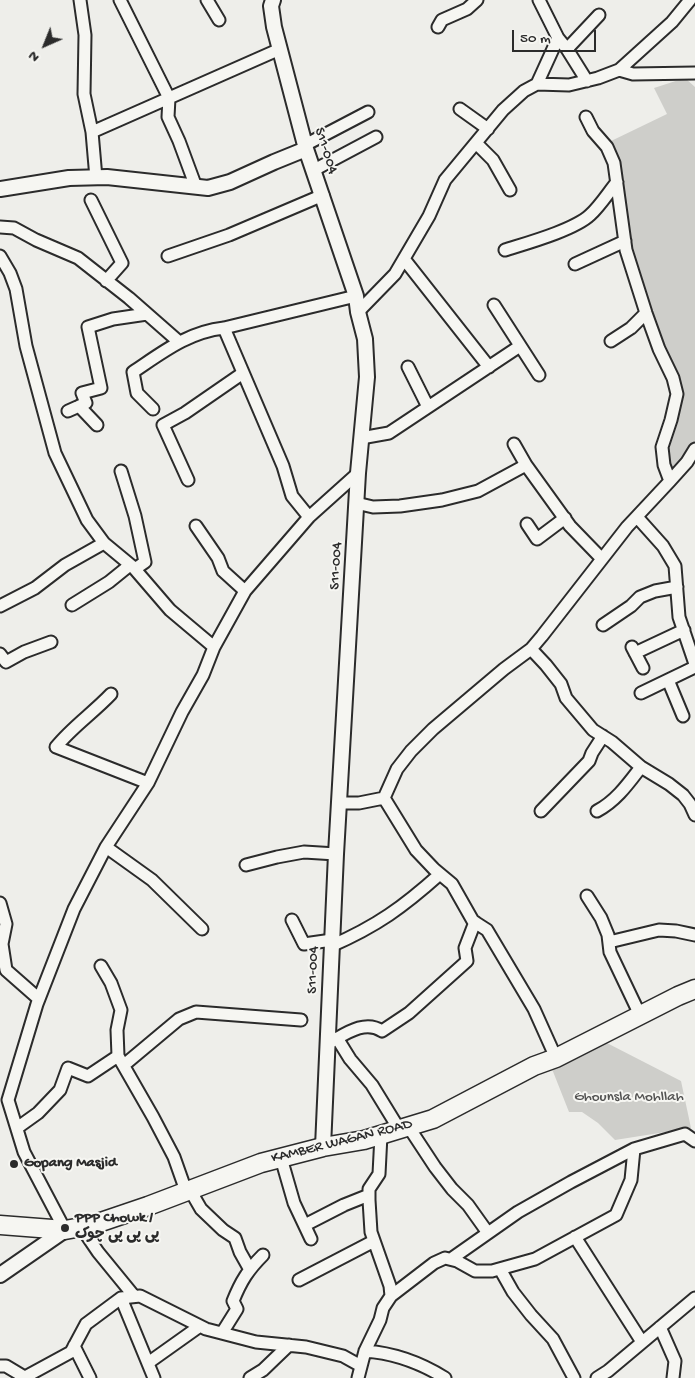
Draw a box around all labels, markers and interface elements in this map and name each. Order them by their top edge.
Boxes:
north arrow [20,20,70,70]
scale bar [515,20,599,52]
text: 50 m [520,30,551,48]
text: N [25,47,43,65]
street label: S11-004 [309,125,341,177]
street label: S11-004 [327,542,347,590]
street label: S11-004 [304,946,324,994]
park label: Ghounsla Mohllah [574,1089,684,1107]
street label: KAMBER WAGAN ROAD [270,1116,414,1168]
place label: Gopang Masjid [24,1155,117,1173]
marker: Gopang Masjid [8,1158,20,1170]
place label: PPP Chowk / پی پی پی چوک [75,1210,159,1245]
marker: PPP Chowk / پی پی پی چوک [59,1222,71,1234]

